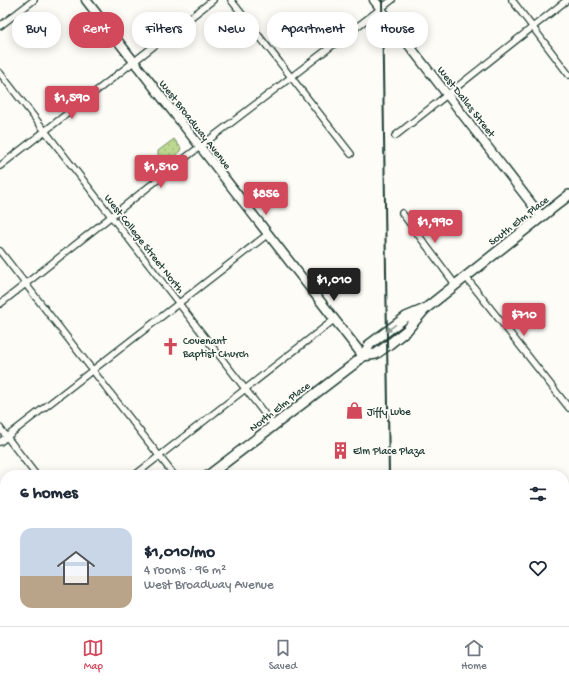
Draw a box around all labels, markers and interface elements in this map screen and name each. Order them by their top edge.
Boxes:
chip: Buy [12,12,61,48]
chip: Rent [69,12,124,48]
chip: Filters [132,12,196,48]
chip: New [204,12,259,48]
chip: Apartment [267,12,358,48]
chip: House [366,12,428,48]
street label: West Dallas Street [434,64,498,141]
street label: West Broadway Avenue [156,78,233,172]
pin: $1,590 [39,86,105,120]
text: $1,590 [54,91,90,106]
pin: $1,510 [128,155,194,189]
text: $1,510 [144,160,178,175]
pin: $856 [242,182,290,216]
text: $856 [253,187,279,202]
street label: West College Street North [101,192,186,296]
street label: South Elm Place [487,194,552,249]
pin: $1,990 [402,210,468,244]
text: $1,990 [417,215,453,230]
pin: $1,010 [301,268,367,302]
text: $1,010 [316,273,352,288]
pin: $710 [500,303,548,337]
text: $710 [511,308,537,323]
one-way arrow [386,324,397,332]
church icon: Covenant Baptist Church [160,336,180,356]
place label: Covenant Baptist Church [182,336,249,361]
street label: North Elm Place [248,380,313,435]
shop icon: Jiffy Lube [344,401,364,421]
place label: Jiffy Lube [367,406,411,419]
building icon: Elm Place Plaza [330,440,350,460]
place label: Elm Place Plaza [353,446,426,458]
icon: filters [527,483,549,505]
text: 6 homes [20,484,78,504]
text: $1,010/mo [144,543,215,563]
icon: home [52,544,100,592]
icon: heart [527,557,549,579]
text: 4 rooms · 96 m² [144,563,226,578]
text: West Broadway Avenue [144,578,274,593]
tab: Map [82,637,104,673]
tab: Saved [269,637,297,673]
tab: Home [461,637,487,673]

